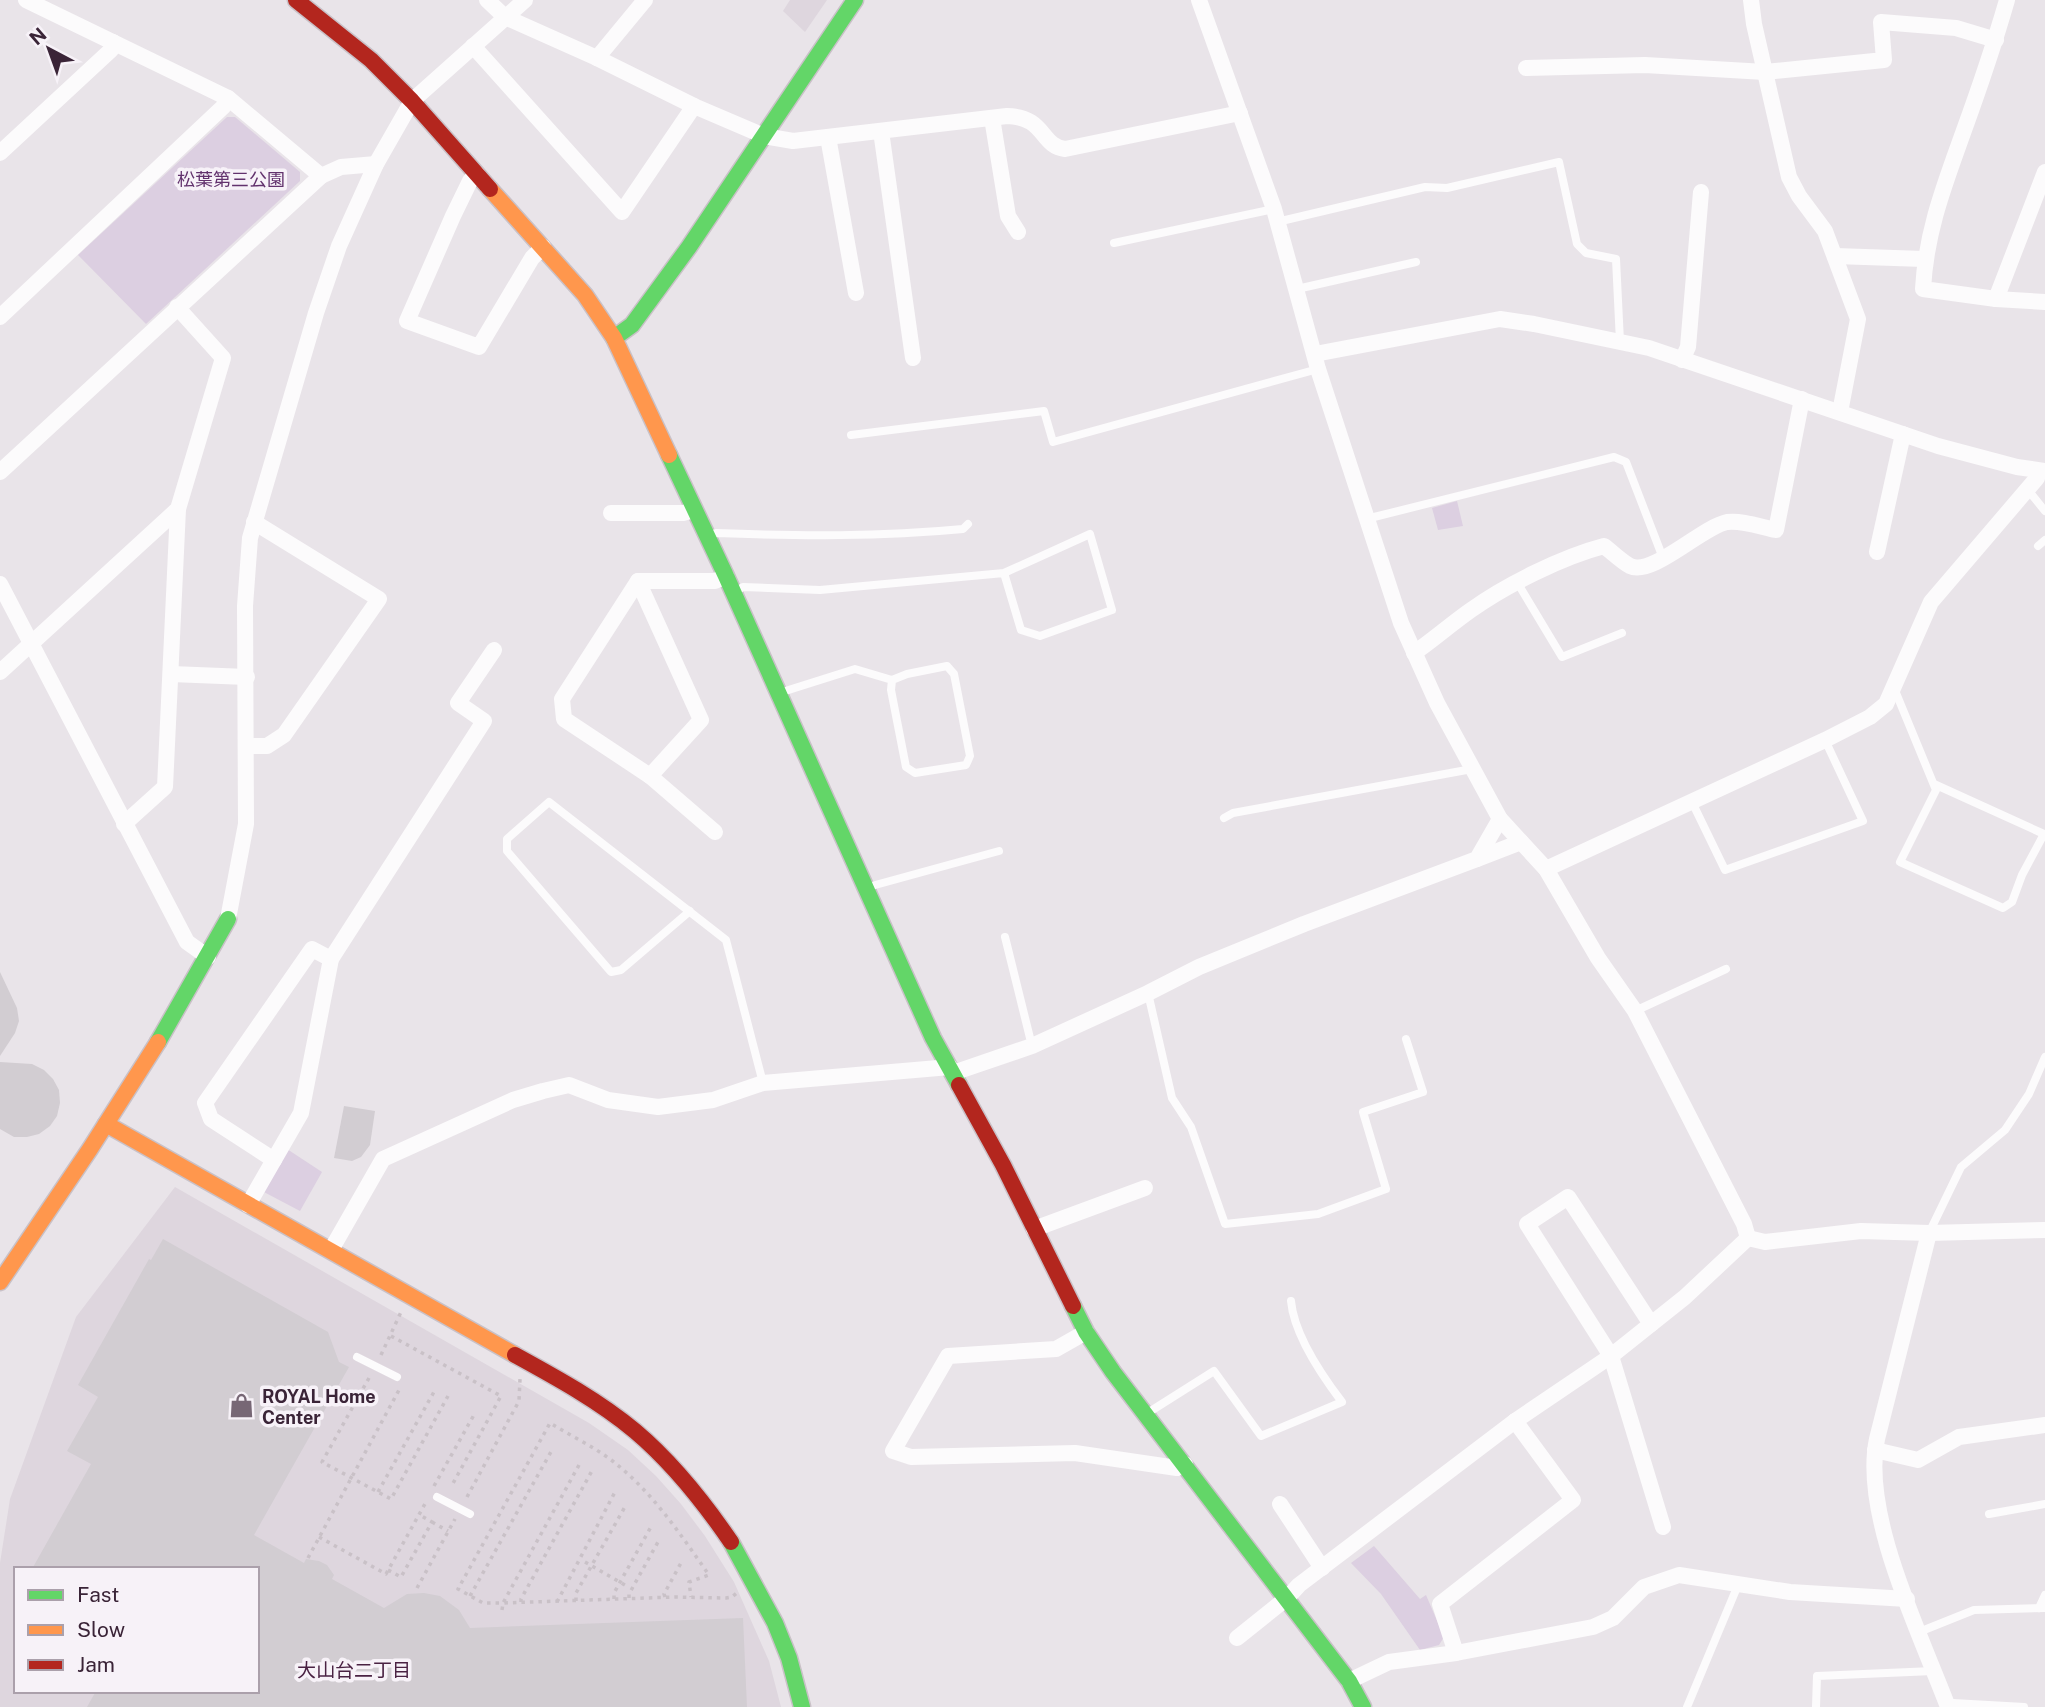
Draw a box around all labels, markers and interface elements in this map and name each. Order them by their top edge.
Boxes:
north arrow [14,14,84,84]
text: N [25,23,51,49]
park label: 松葉第三公園 [177,169,285,190]
place label: ROYAL Home Center [262,1386,376,1428]
shop icon: ROYAL Home Center [228,1392,256,1420]
legend [14,1567,259,1693]
text: Fast [77,1582,119,1607]
text: Slow [77,1617,125,1642]
text: Jam [77,1652,115,1677]
district label: 大山台二丁目 [297,1659,411,1681]

